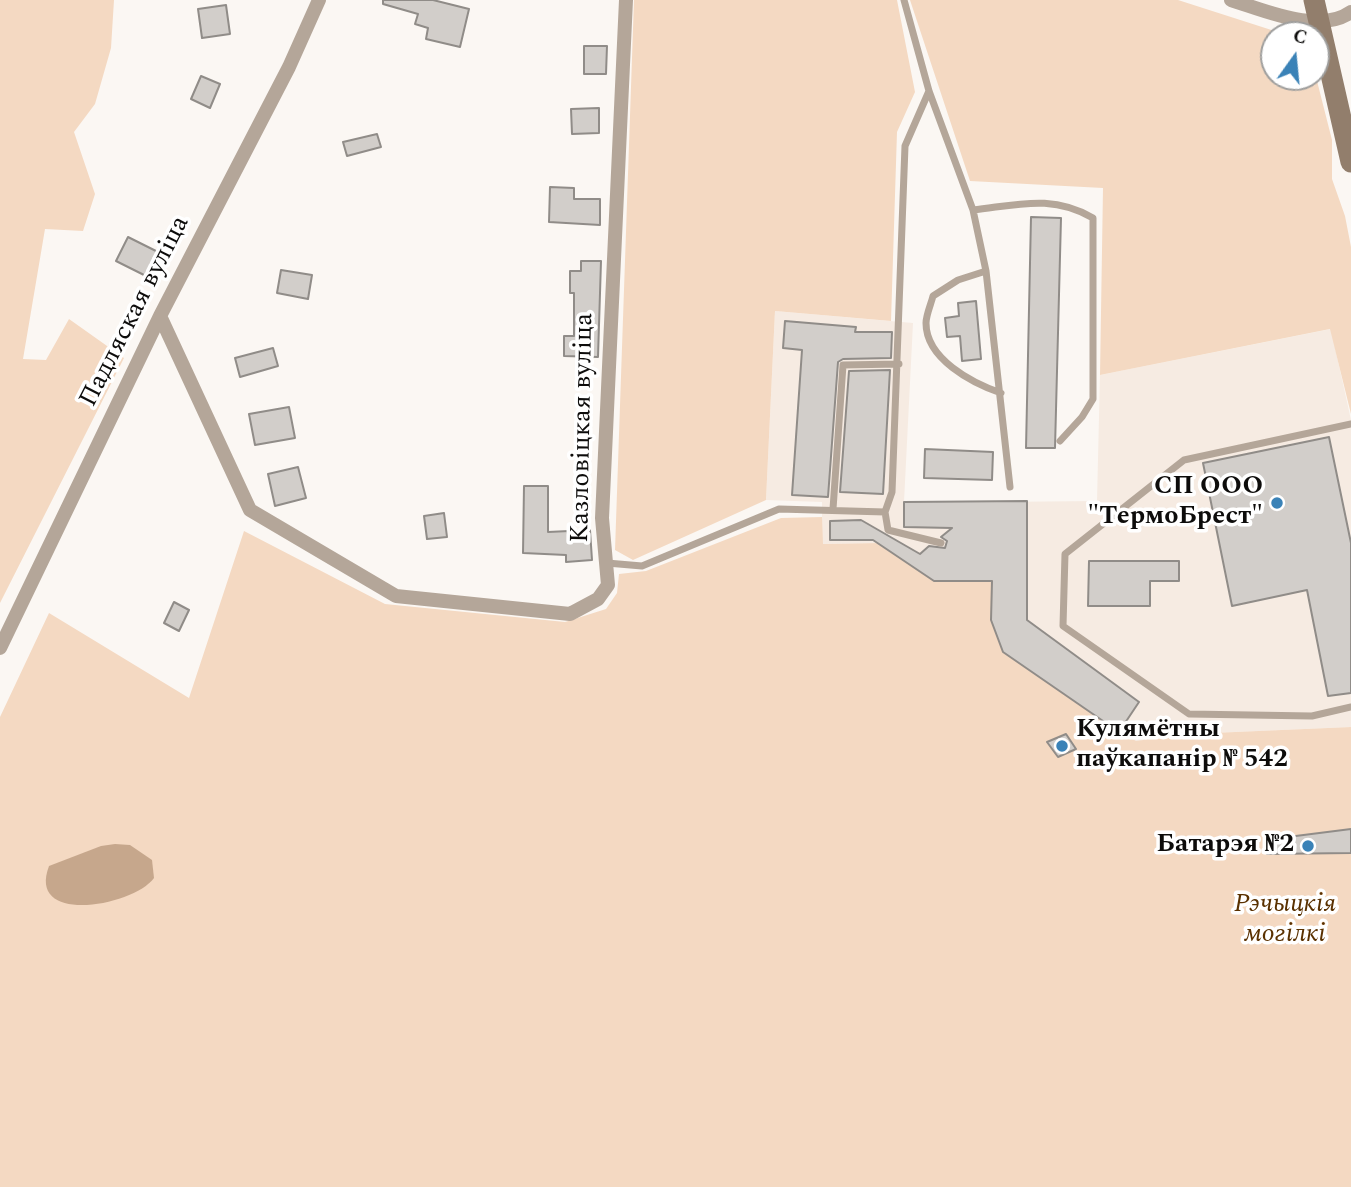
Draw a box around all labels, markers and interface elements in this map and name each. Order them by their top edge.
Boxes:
north arrow [1260,21,1330,91]
text: С [1290,21,1310,53]
street label: Падляская вуліца [74,211,198,413]
street label: Казловіцкая вуліца [566,313,602,543]
place label: СП ООО "ТермоБрест" [1088,472,1263,534]
marker: СП ООО "ТермоБрест" [1269,495,1285,511]
place label: Кулямётны паўкапанір № 542 [1076,715,1288,776]
marker: Кулямётны паўкапанір № 542 [1054,738,1070,754]
place label: Батарэя №2 [1157,830,1294,862]
marker: Батарэя №2 [1300,838,1316,854]
park label: Рэчыцкія могілкі [1234,890,1336,951]

